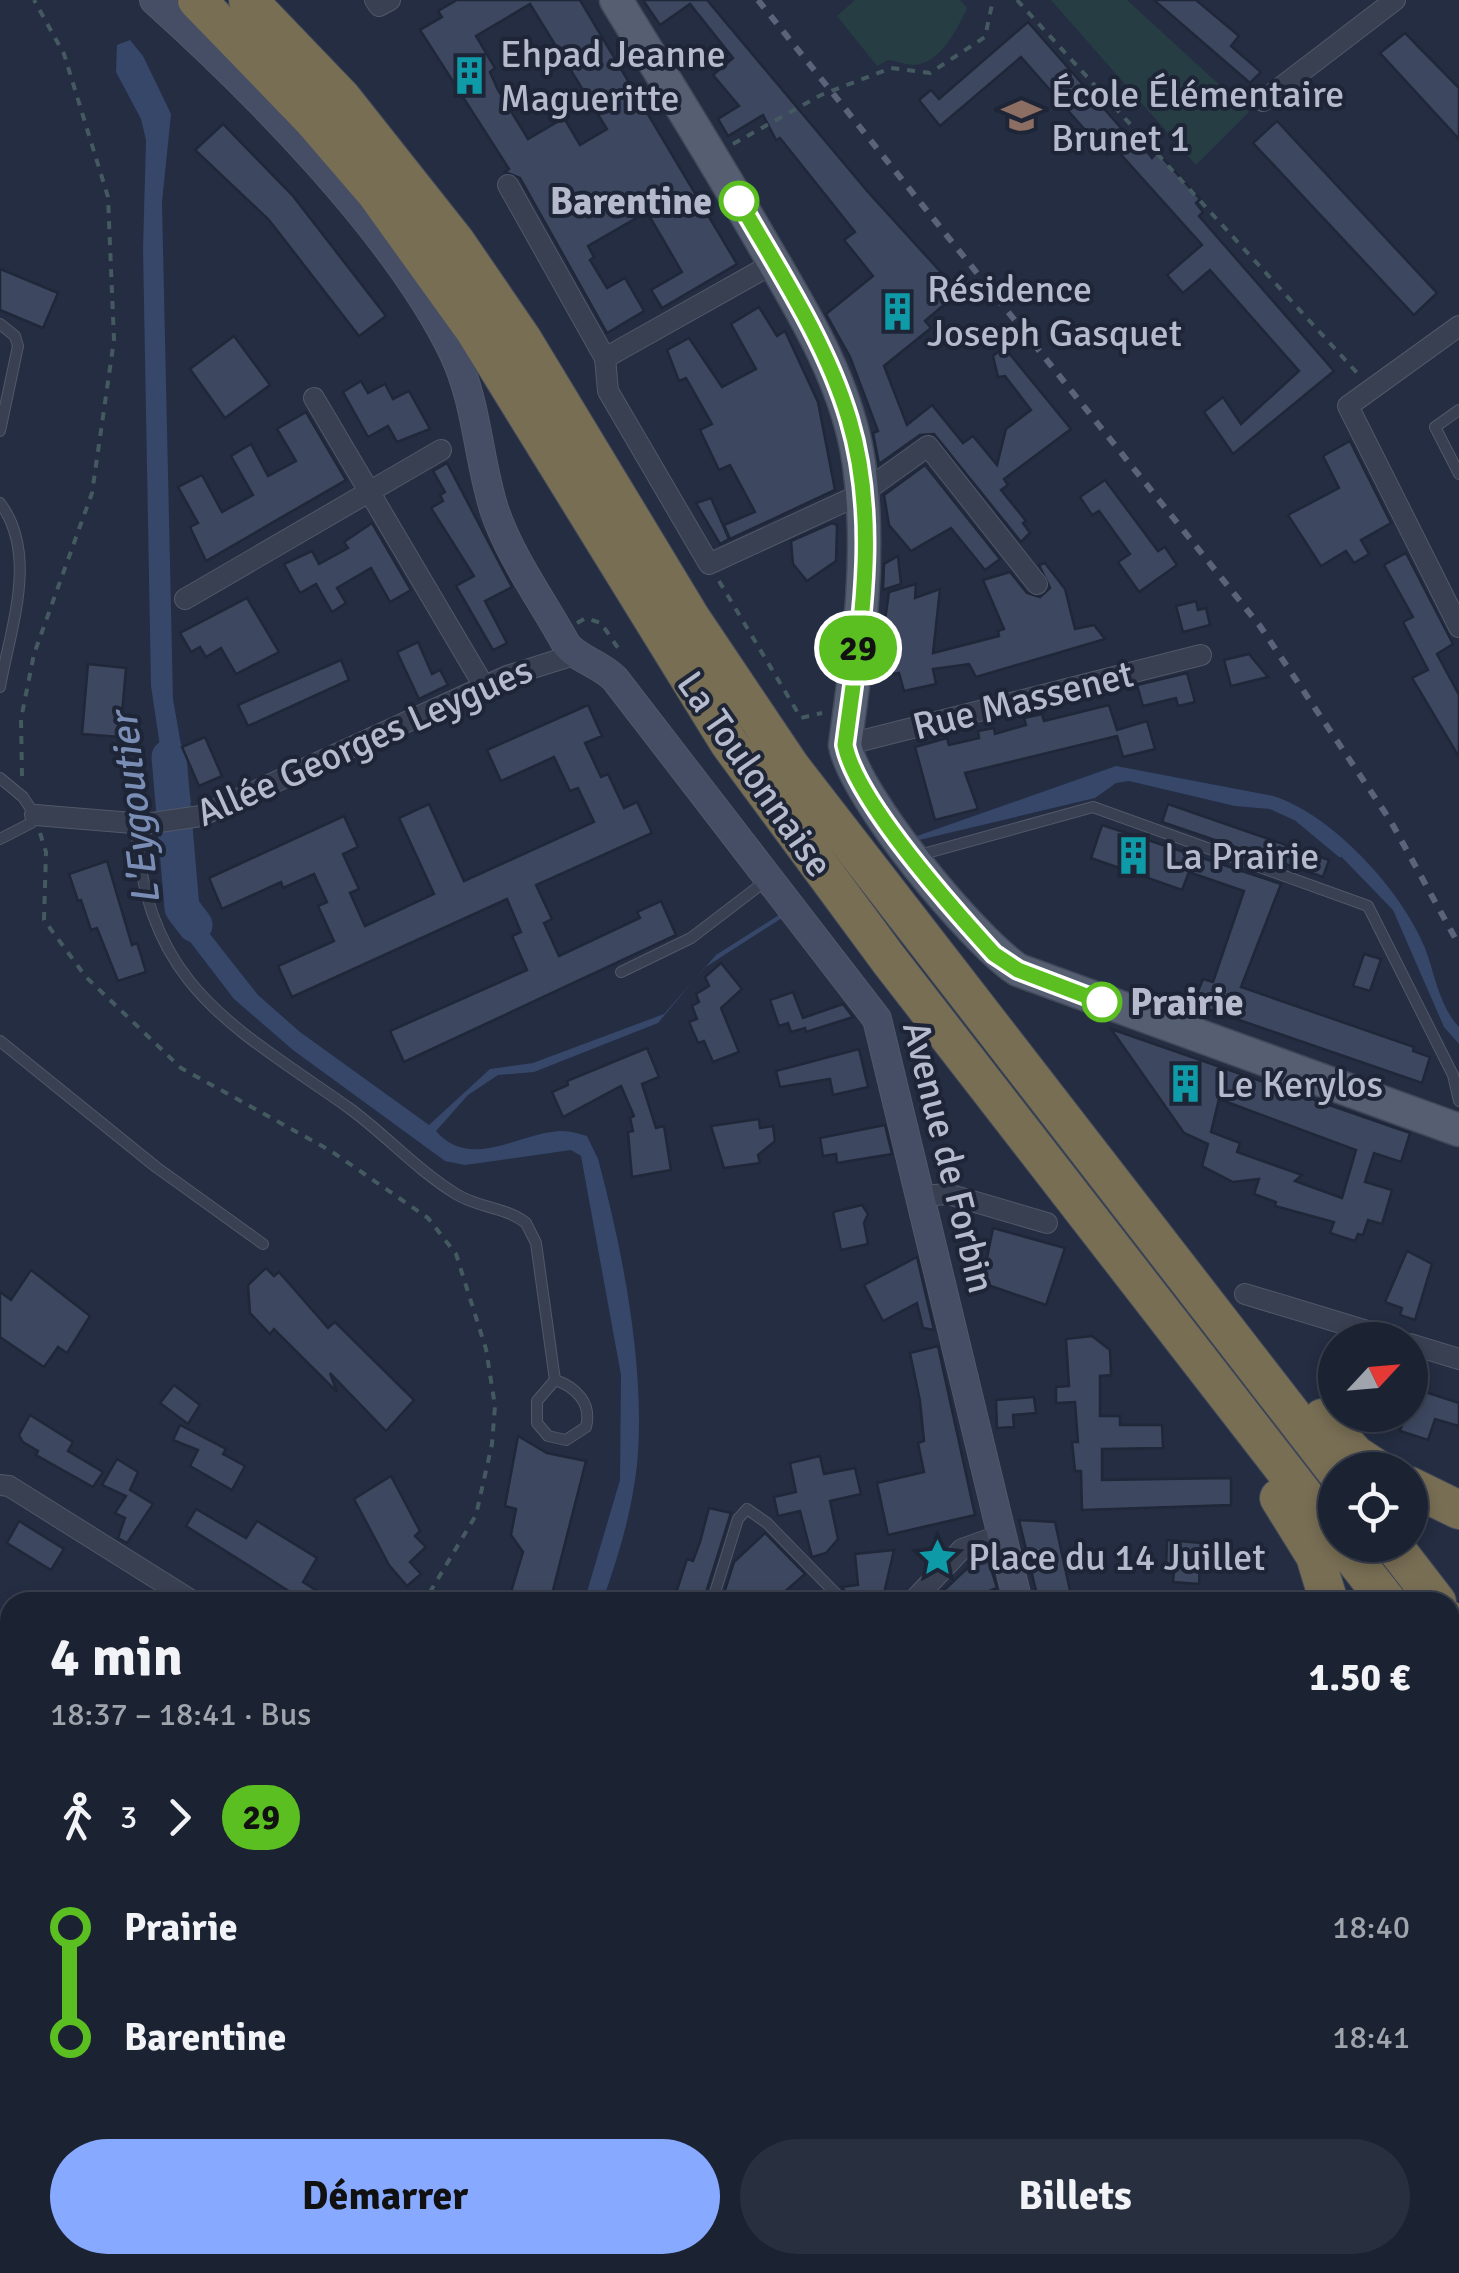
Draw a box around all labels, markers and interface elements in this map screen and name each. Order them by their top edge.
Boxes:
place label: Ehpad Jeanne Magueritte [500,31,726,122]
building icon: Ehpad Jeanne Magueritte [449,55,491,97]
place label: École Élémentaire Brunet 1 [1051,71,1344,162]
school or university icon: École Élémentaire Brunet 1 [1000,95,1042,137]
place label: Barentine [550,178,712,225]
marker: Barentine [720,182,758,220]
place label: Résidence Joseph Gasquet [927,266,1182,357]
building icon: Résidence Joseph Gasquet [876,290,918,332]
line badge: 29 [813,616,903,680]
text: 29 [839,627,877,670]
street label: Allée Georges Leygues [189,646,540,837]
street label: Rue Massenet [908,650,1138,751]
street label: La Toulonnaise [666,662,843,886]
water label: L'Eygoutier [98,705,172,908]
place label: La Prairie [1164,833,1319,880]
building icon: La Prairie [1113,835,1155,877]
place label: Prairie [1130,979,1244,1026]
marker: Prairie [1083,983,1121,1021]
street label: Avenue de Forbin [892,1016,1005,1298]
place label: Le Kerylos [1216,1061,1383,1108]
building icon: Le Kerylos [1165,1063,1207,1105]
north arrow [1318,1322,1428,1432]
map controls [1318,1322,1428,1562]
button: locate [1318,1452,1428,1562]
place label: Place du 14 Juillet [968,1534,1265,1581]
place icon: Place du 14 Juillet [917,1536,959,1578]
text: 4 min [50,1623,183,1691]
text: 1.50 € [1309,1654,1410,1701]
text: 18:37 – 18:41 · Bus [50,1695,311,1734]
icon: walk [50,1790,105,1845]
icon: forward [152,1790,207,1845]
text: 29 [242,1796,280,1839]
text: 3 [120,1798,137,1837]
text: Prairie [124,1904,238,1951]
text: 18:40 [1332,1908,1410,1947]
text: Barentine [124,2014,286,2061]
text: 18:41 [1332,2018,1410,2057]
button: Démarrer [50,2139,720,2254]
button: Billets [740,2139,1410,2254]

